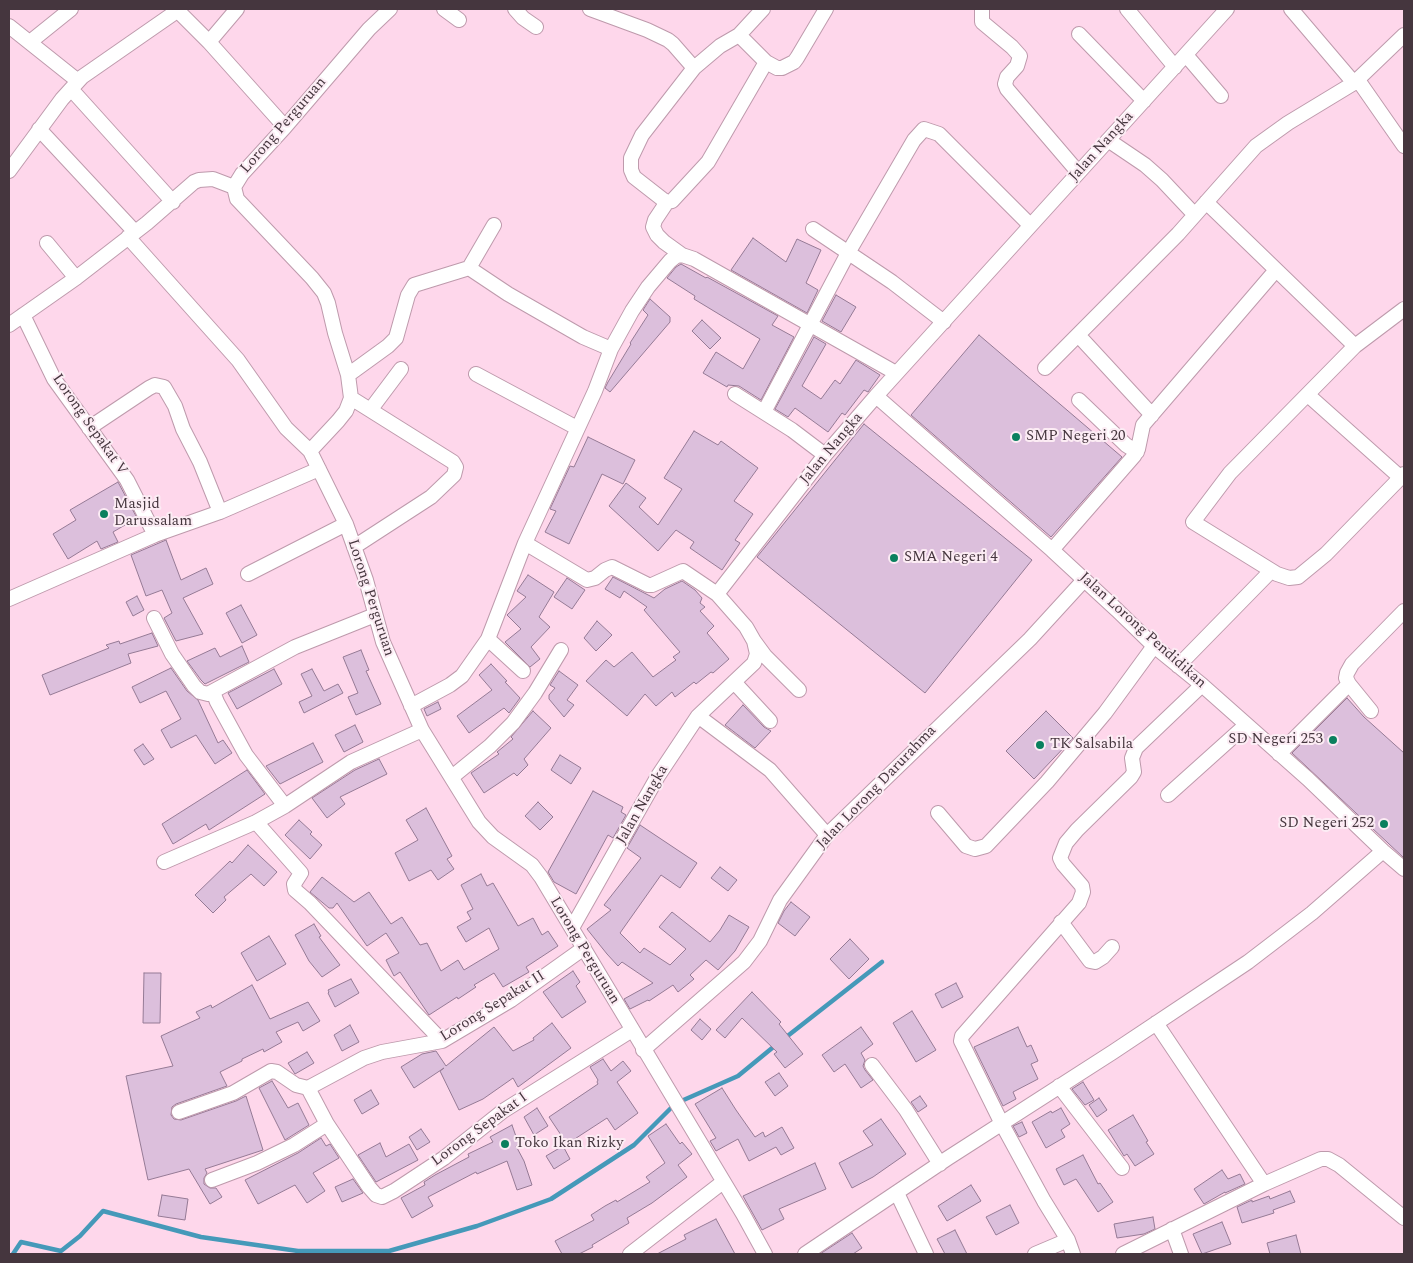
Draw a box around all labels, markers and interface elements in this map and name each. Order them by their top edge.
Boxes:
street label: Lorong Perguruan [237,74,331,178]
street label: Jalan Nangka [1066,108,1138,186]
street label: Lorong Sepakat V [47,371,131,479]
street label: Jalan Nangka [797,409,867,489]
place label: SMP Negeri 20 [1026,428,1126,446]
marker: SMP Negeri 20 [1010,431,1022,443]
place label: Masjid Darussalam [114,496,192,531]
marker: Masjid Darussalam [98,508,110,520]
street label: Lorong Perguruan [343,537,397,659]
place label: SMA Negeri 4 [904,549,998,567]
marker: SMA Negeri 4 [888,552,900,564]
street label: Jalan Lorong Pendidikan [1075,569,1209,693]
street label: Jalan Lorong Darurahma [813,723,941,853]
place label: SD Negeri 253 [1228,731,1323,749]
marker: SD Negeri 253 [1327,734,1339,746]
place label: TK Salsabila [1050,736,1133,754]
marker: TK Salsabila [1034,739,1046,751]
street label: Jalan Nangka [613,762,673,848]
place label: SD Negeri 252 [1279,815,1374,833]
marker: SD Negeri 252 [1378,818,1390,830]
street label: Lorong Perguruan [545,894,623,1008]
street label: Lorong Sepakat II [437,968,549,1046]
street label: Lorong Sepakat I [429,1089,531,1171]
place label: Toko Ikan Rizky [515,1135,623,1153]
marker: Toko Ikan Rizky [499,1138,511,1150]

